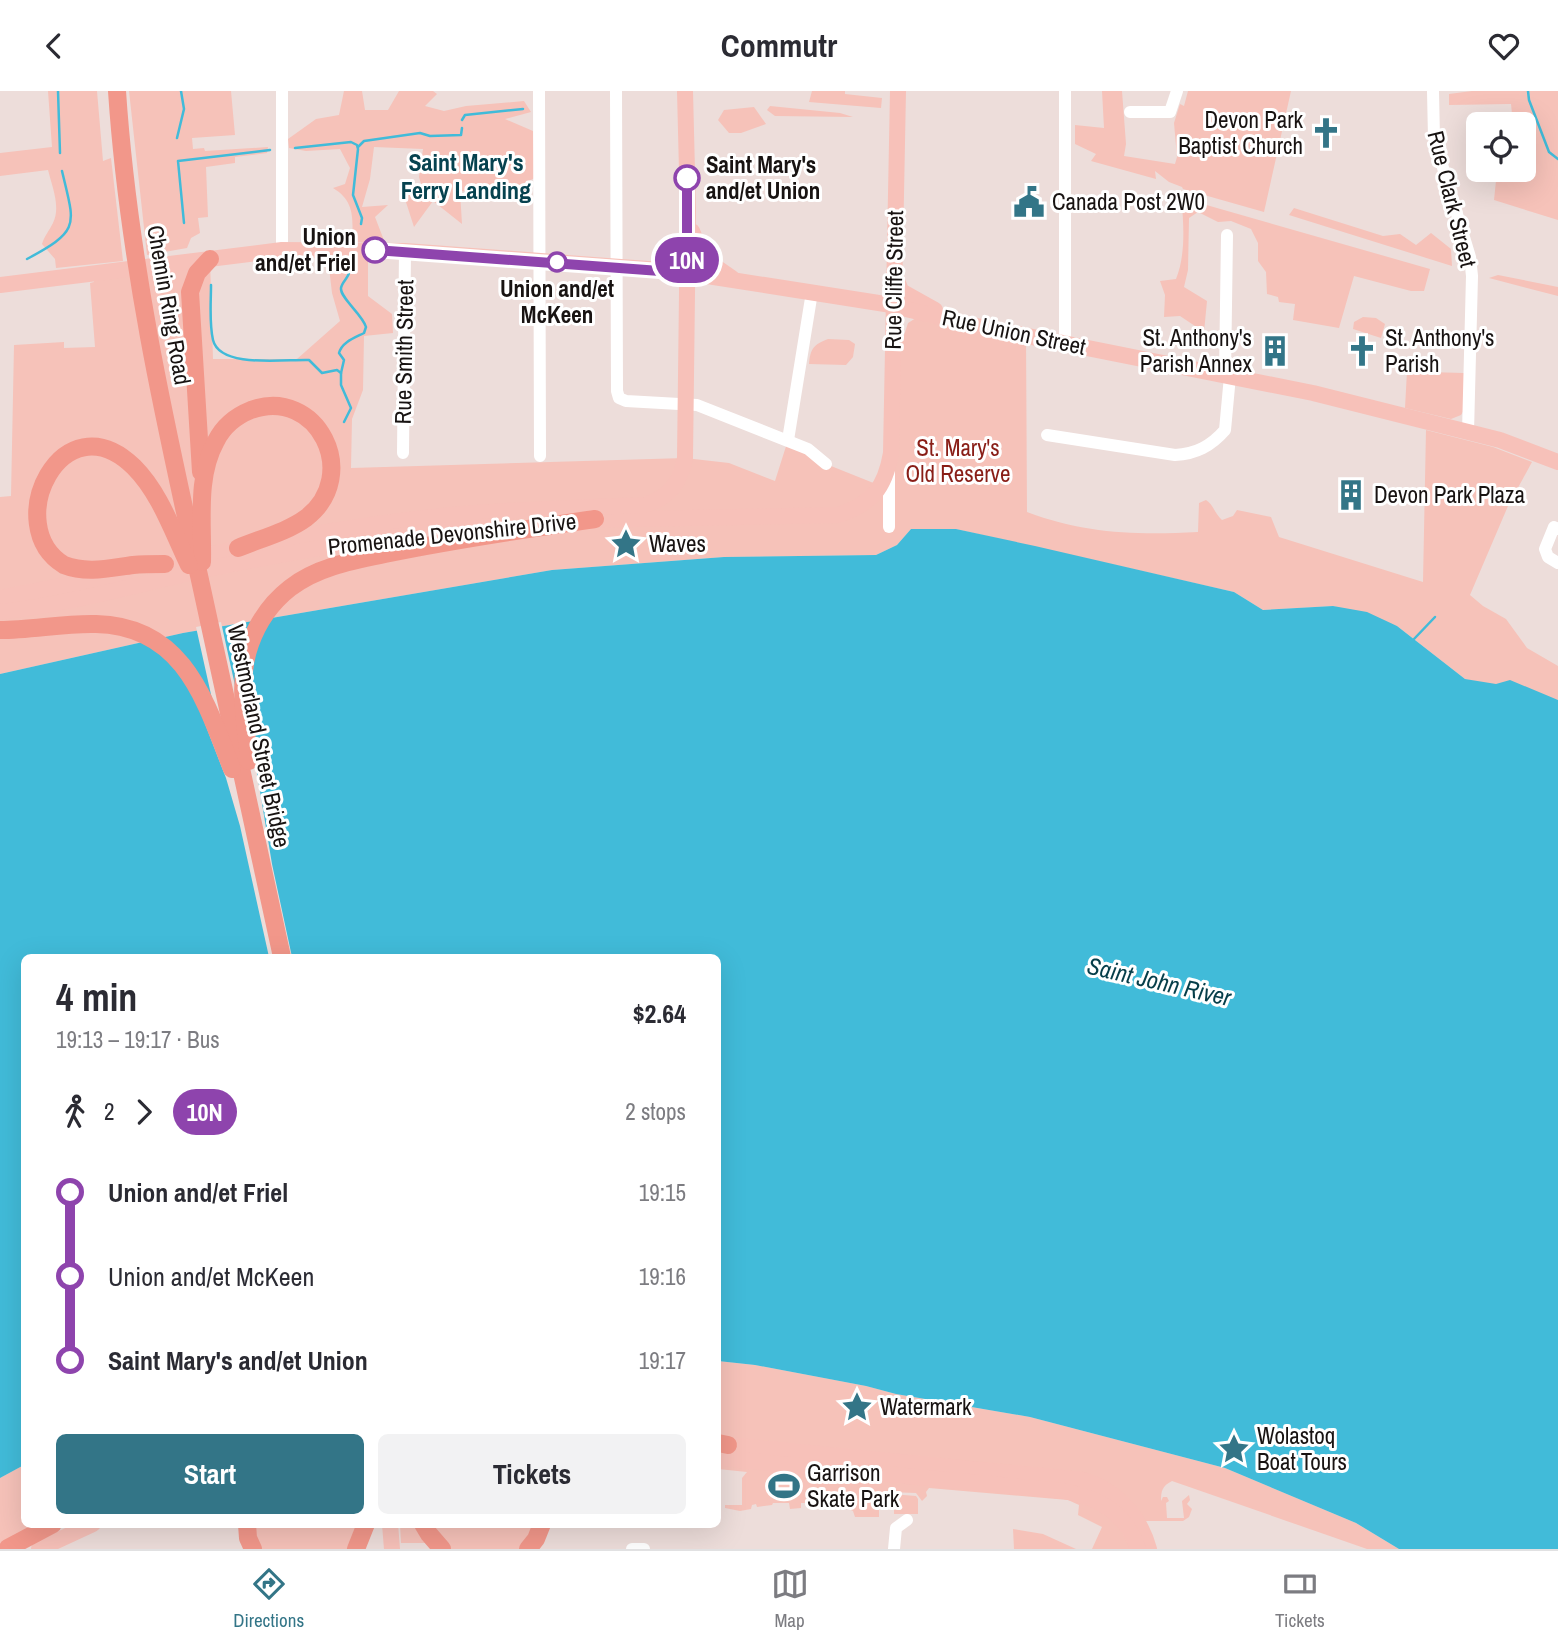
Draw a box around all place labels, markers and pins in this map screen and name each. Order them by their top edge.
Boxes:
place label: Devon Park Baptist Church [1178,104,1304,161]
church icon: Devon Park Baptist Church [1309,116,1343,150]
place label: Saint Mary's and/et Union [706,149,820,206]
marker: Saint Mary's and/et Union [674,165,700,191]
public building icon: Canada Post 2W0 [1012,185,1046,219]
place label: Canada Post 2W0 [1052,186,1205,217]
place label: Union and/et Friel [255,221,356,278]
marker: Union and/et Friel [362,237,388,263]
marker: Union and/et McKeen [547,252,567,272]
place label: Union and/et McKeen [500,273,614,330]
place label: St. Anthony's Parish Annex [1140,322,1253,379]
place label: St. Anthony's Parish [1385,322,1495,379]
building icon: St. Anthony's Parish Annex [1258,334,1292,368]
church icon: St. Anthony's Parish [1345,334,1379,368]
building icon: Devon Park Plaza [1334,478,1368,512]
place label: Devon Park Plaza [1374,479,1525,510]
place icon: Waves [609,527,643,561]
place label: Waves [649,528,706,559]
place icon: Watermark [840,1390,874,1424]
place label: Watermark [880,1391,972,1422]
place label: Wolastoq Boat Tours [1257,1420,1347,1477]
place icon: Wolastoq Boat Tours [1217,1432,1251,1466]
place label: Garrison Skate Park [807,1457,900,1514]
sports icon: Garrison Skate Park [767,1469,801,1503]

